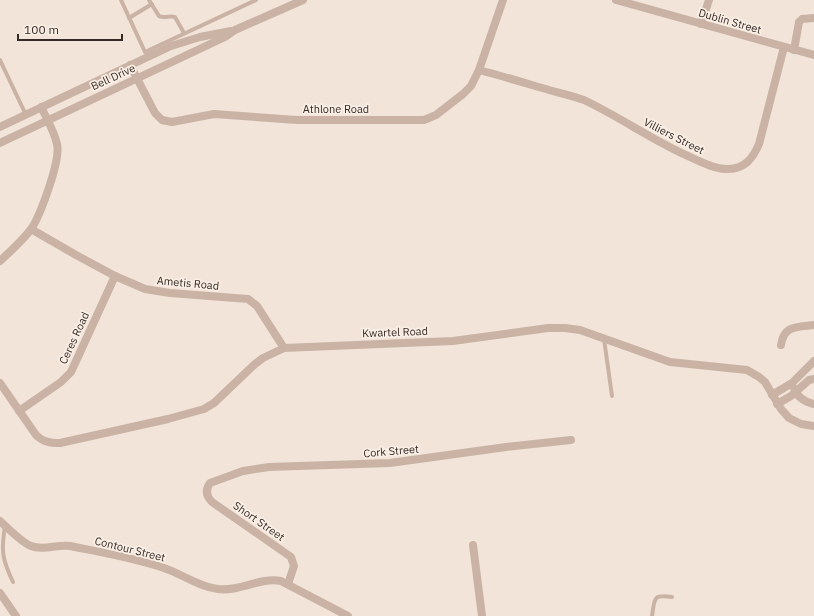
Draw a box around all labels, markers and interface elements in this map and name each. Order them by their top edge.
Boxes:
street label: Dublin Street [697,5,763,37]
scale bar [18,16,122,42]
text: 100 m [24,22,59,37]
street label: Bell Drive [89,61,137,93]
street label: Athlone Road [303,102,369,116]
street label: Villiers Street [641,115,707,157]
street label: Ametis Road [156,273,220,293]
street label: Ceres Road [56,310,92,366]
street label: Kwartel Road [362,324,428,340]
street label: Cork Street [363,442,419,460]
street label: Short Street [231,498,288,544]
street label: Contour Street [93,533,167,565]

